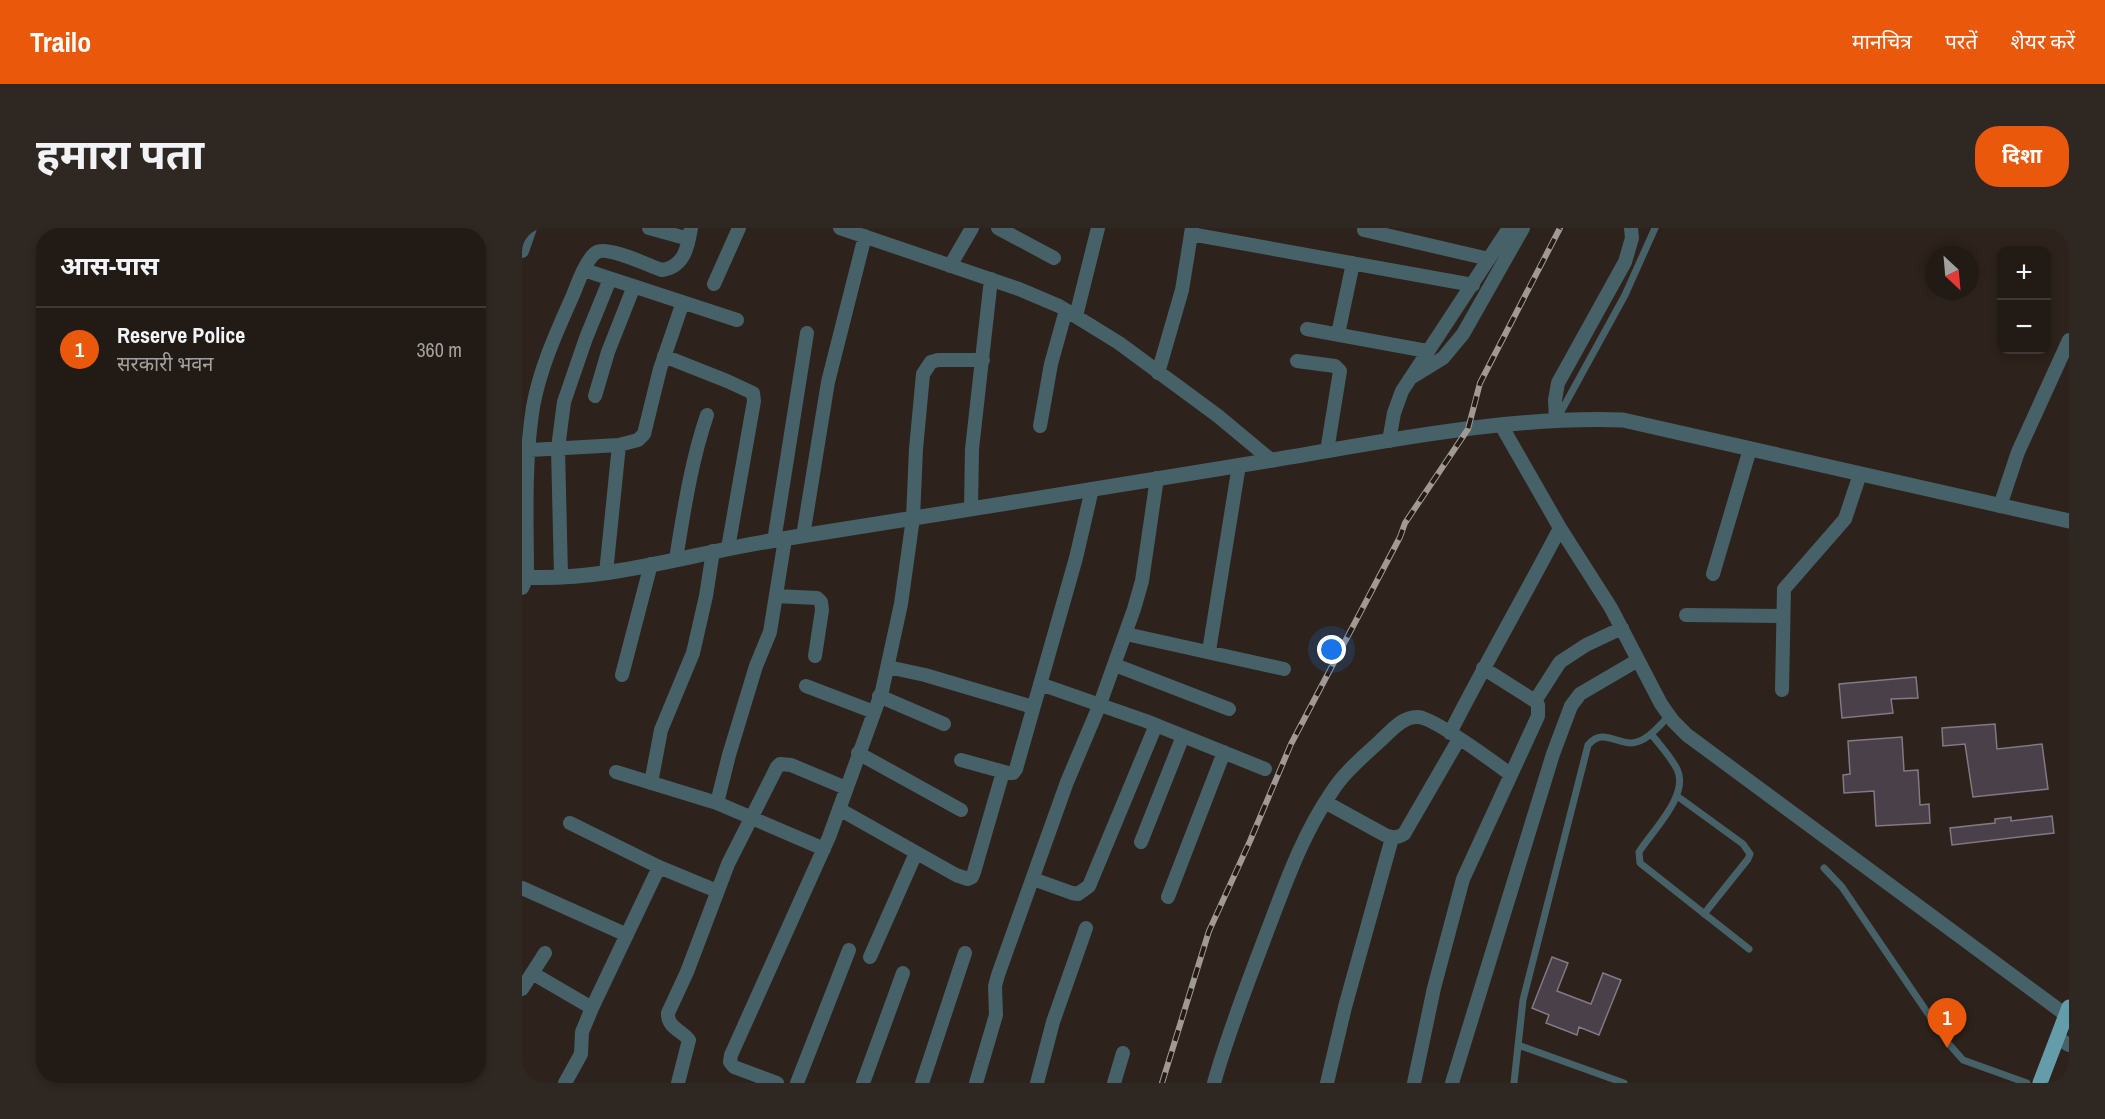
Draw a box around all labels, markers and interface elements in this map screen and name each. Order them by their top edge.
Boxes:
text: Trailo [30,23,91,61]
text: मानचित्र [1852,27,1912,56]
text: परतें [1945,27,1977,56]
text: शेयर करें [2010,27,2075,56]
text: हमारा पता [36,126,204,182]
button: दिशा [1975,126,2069,187]
north arrow [1925,246,1979,300]
map controls [1997,246,2051,354]
button: + [1997,246,2051,300]
text: आस-पास [60,248,159,283]
button: − [1997,300,2051,354]
text: Reserve Police [117,320,245,350]
text: 1 [75,336,84,363]
text: 360 m [416,336,462,363]
text: सरकारी भवन [117,350,213,377]
your location [1317,635,1346,664]
pin: 1 [1928,998,1966,1048]

